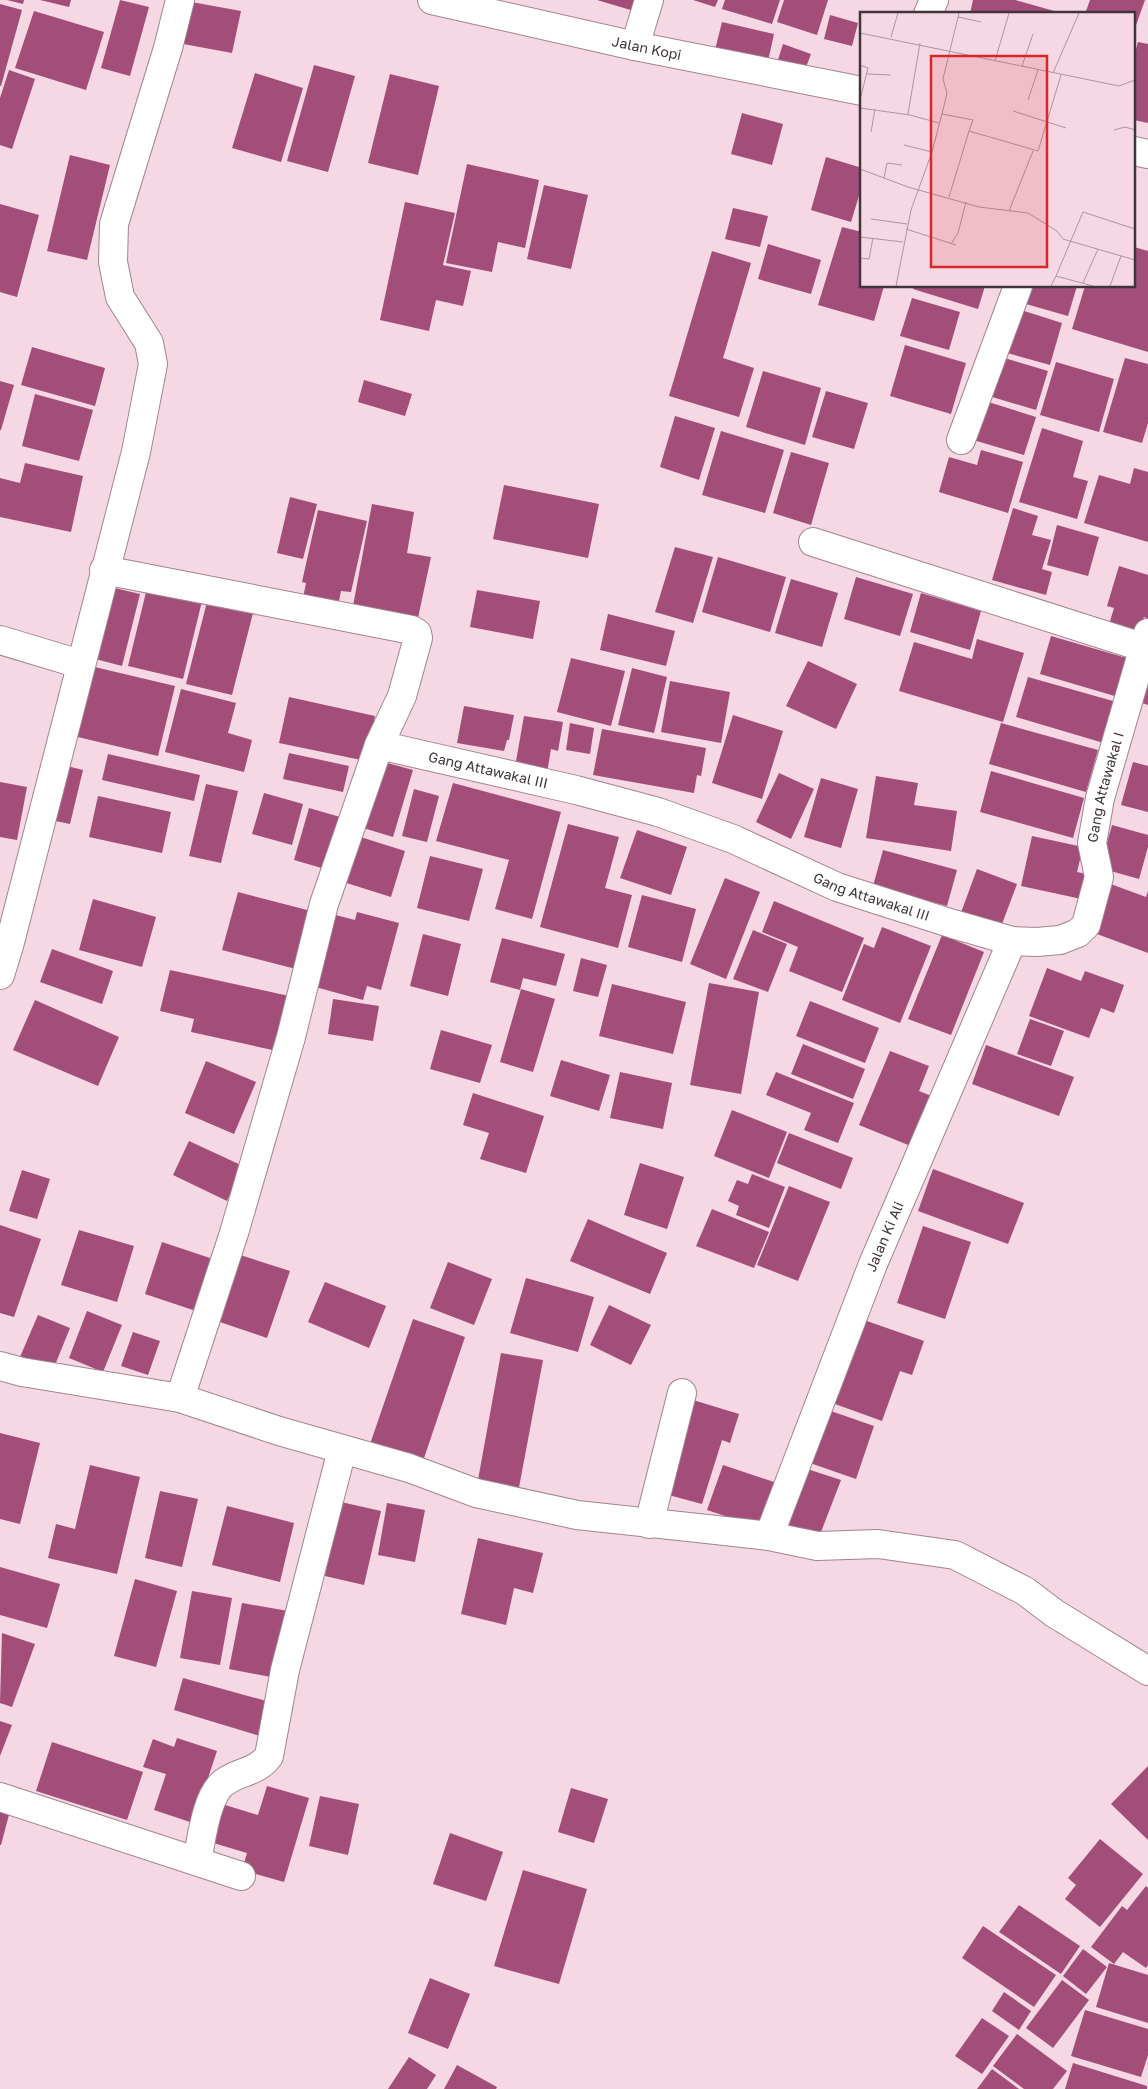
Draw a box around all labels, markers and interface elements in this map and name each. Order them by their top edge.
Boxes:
inset map [860,12,1136,288]
street label: Jalan Kopi [610,32,683,63]
street label: Gang Attawakal I [1083,730,1127,844]
street label: Gang Attawakal III [427,748,550,791]
street label: Gang Attawakal III [811,868,932,924]
street label: Jalan Ki Ali [862,1199,907,1274]

